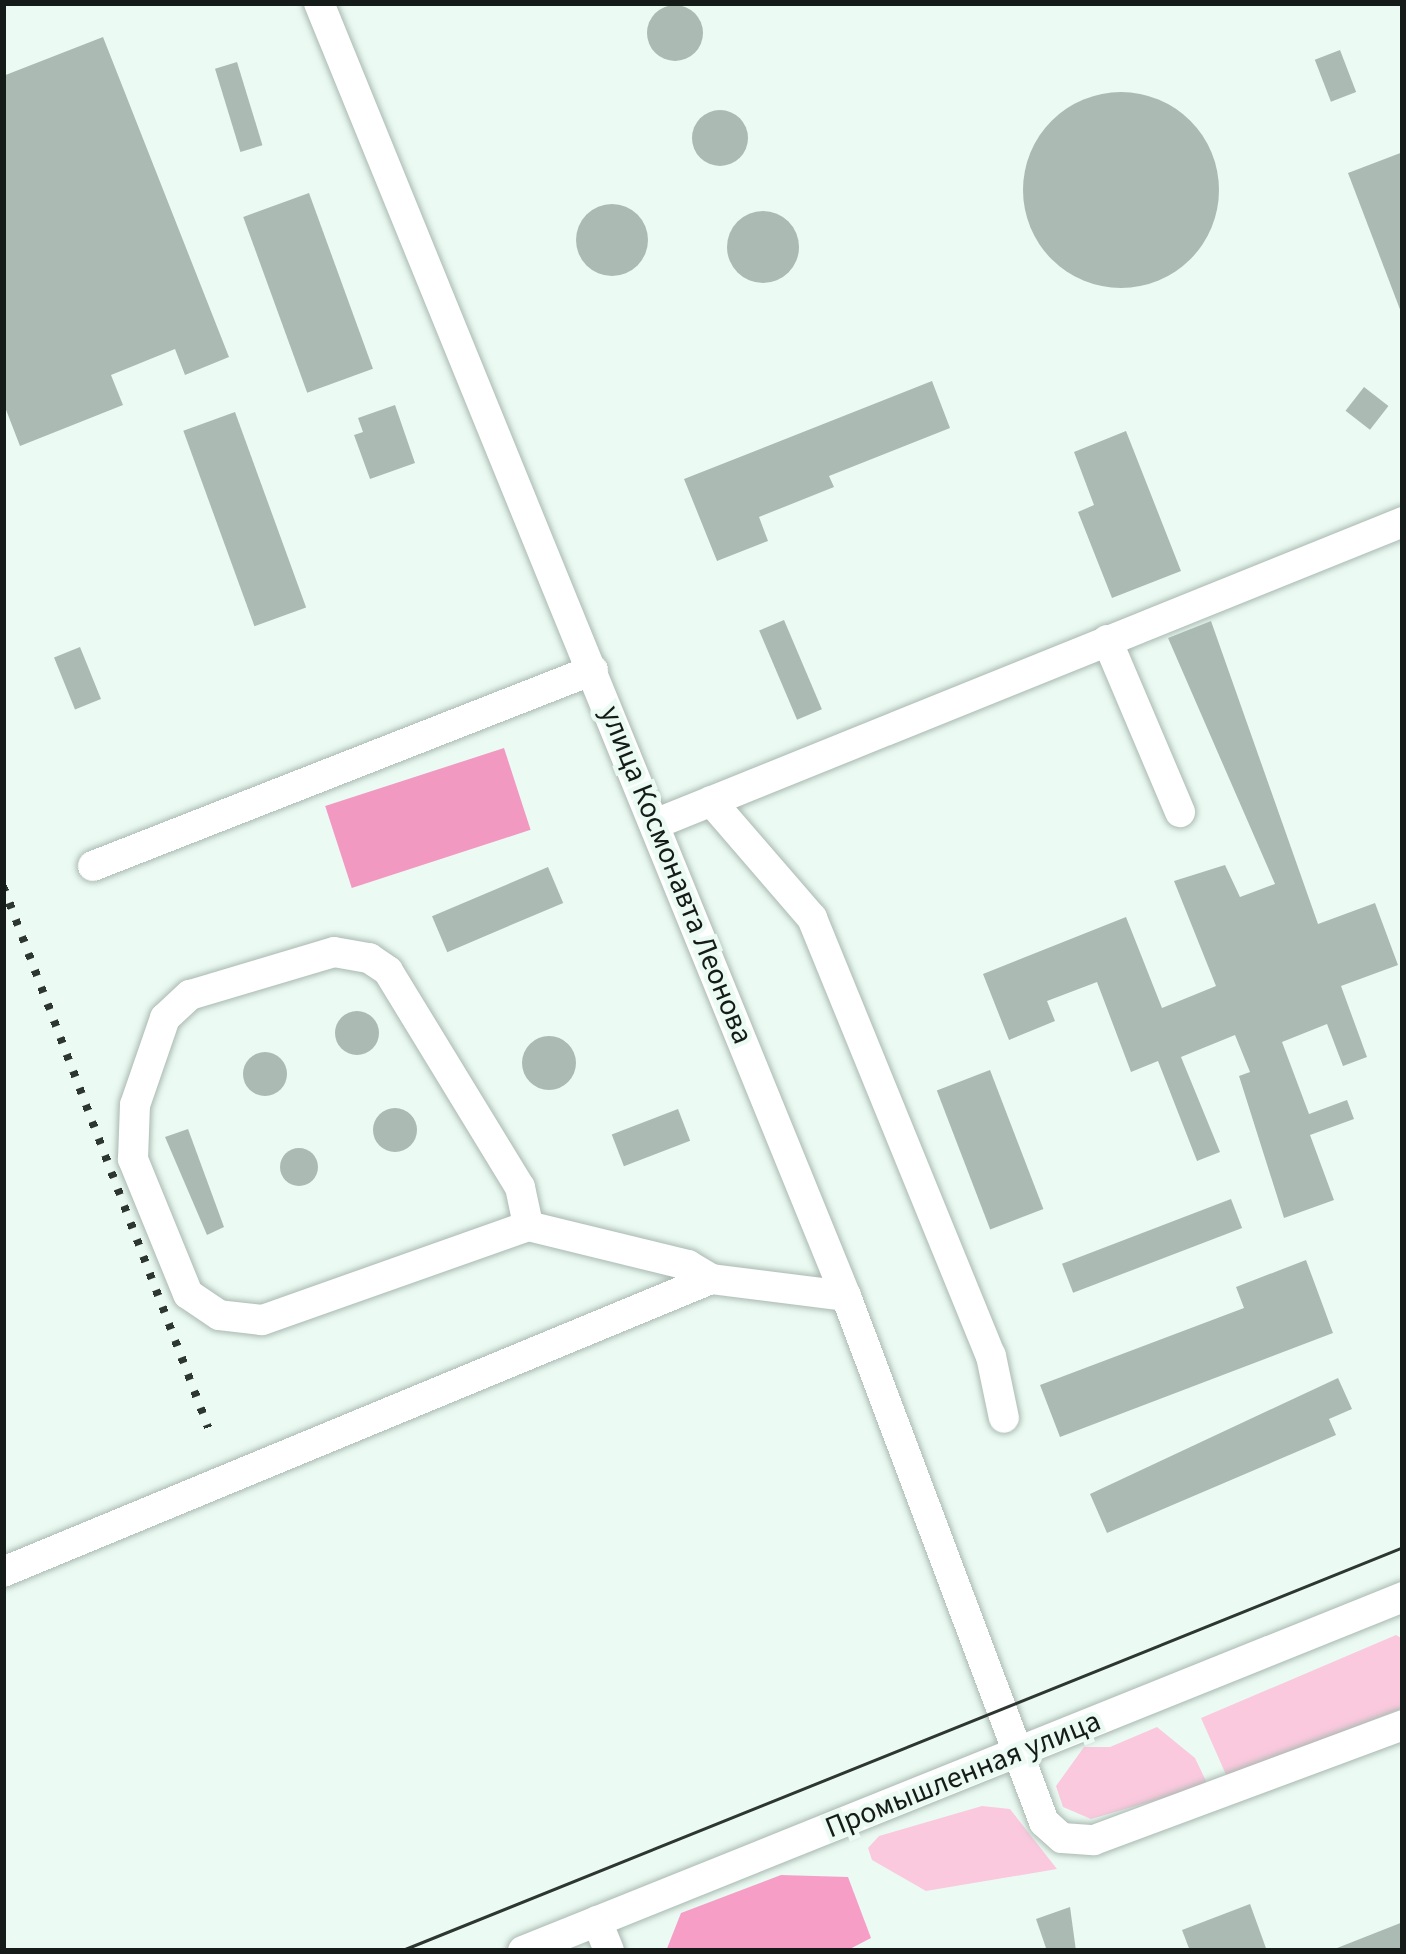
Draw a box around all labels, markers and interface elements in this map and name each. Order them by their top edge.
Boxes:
street label: улица Космонавта Леонова [592,701,760,1049]
street label: Промышленная улица [820,1703,1106,1847]

